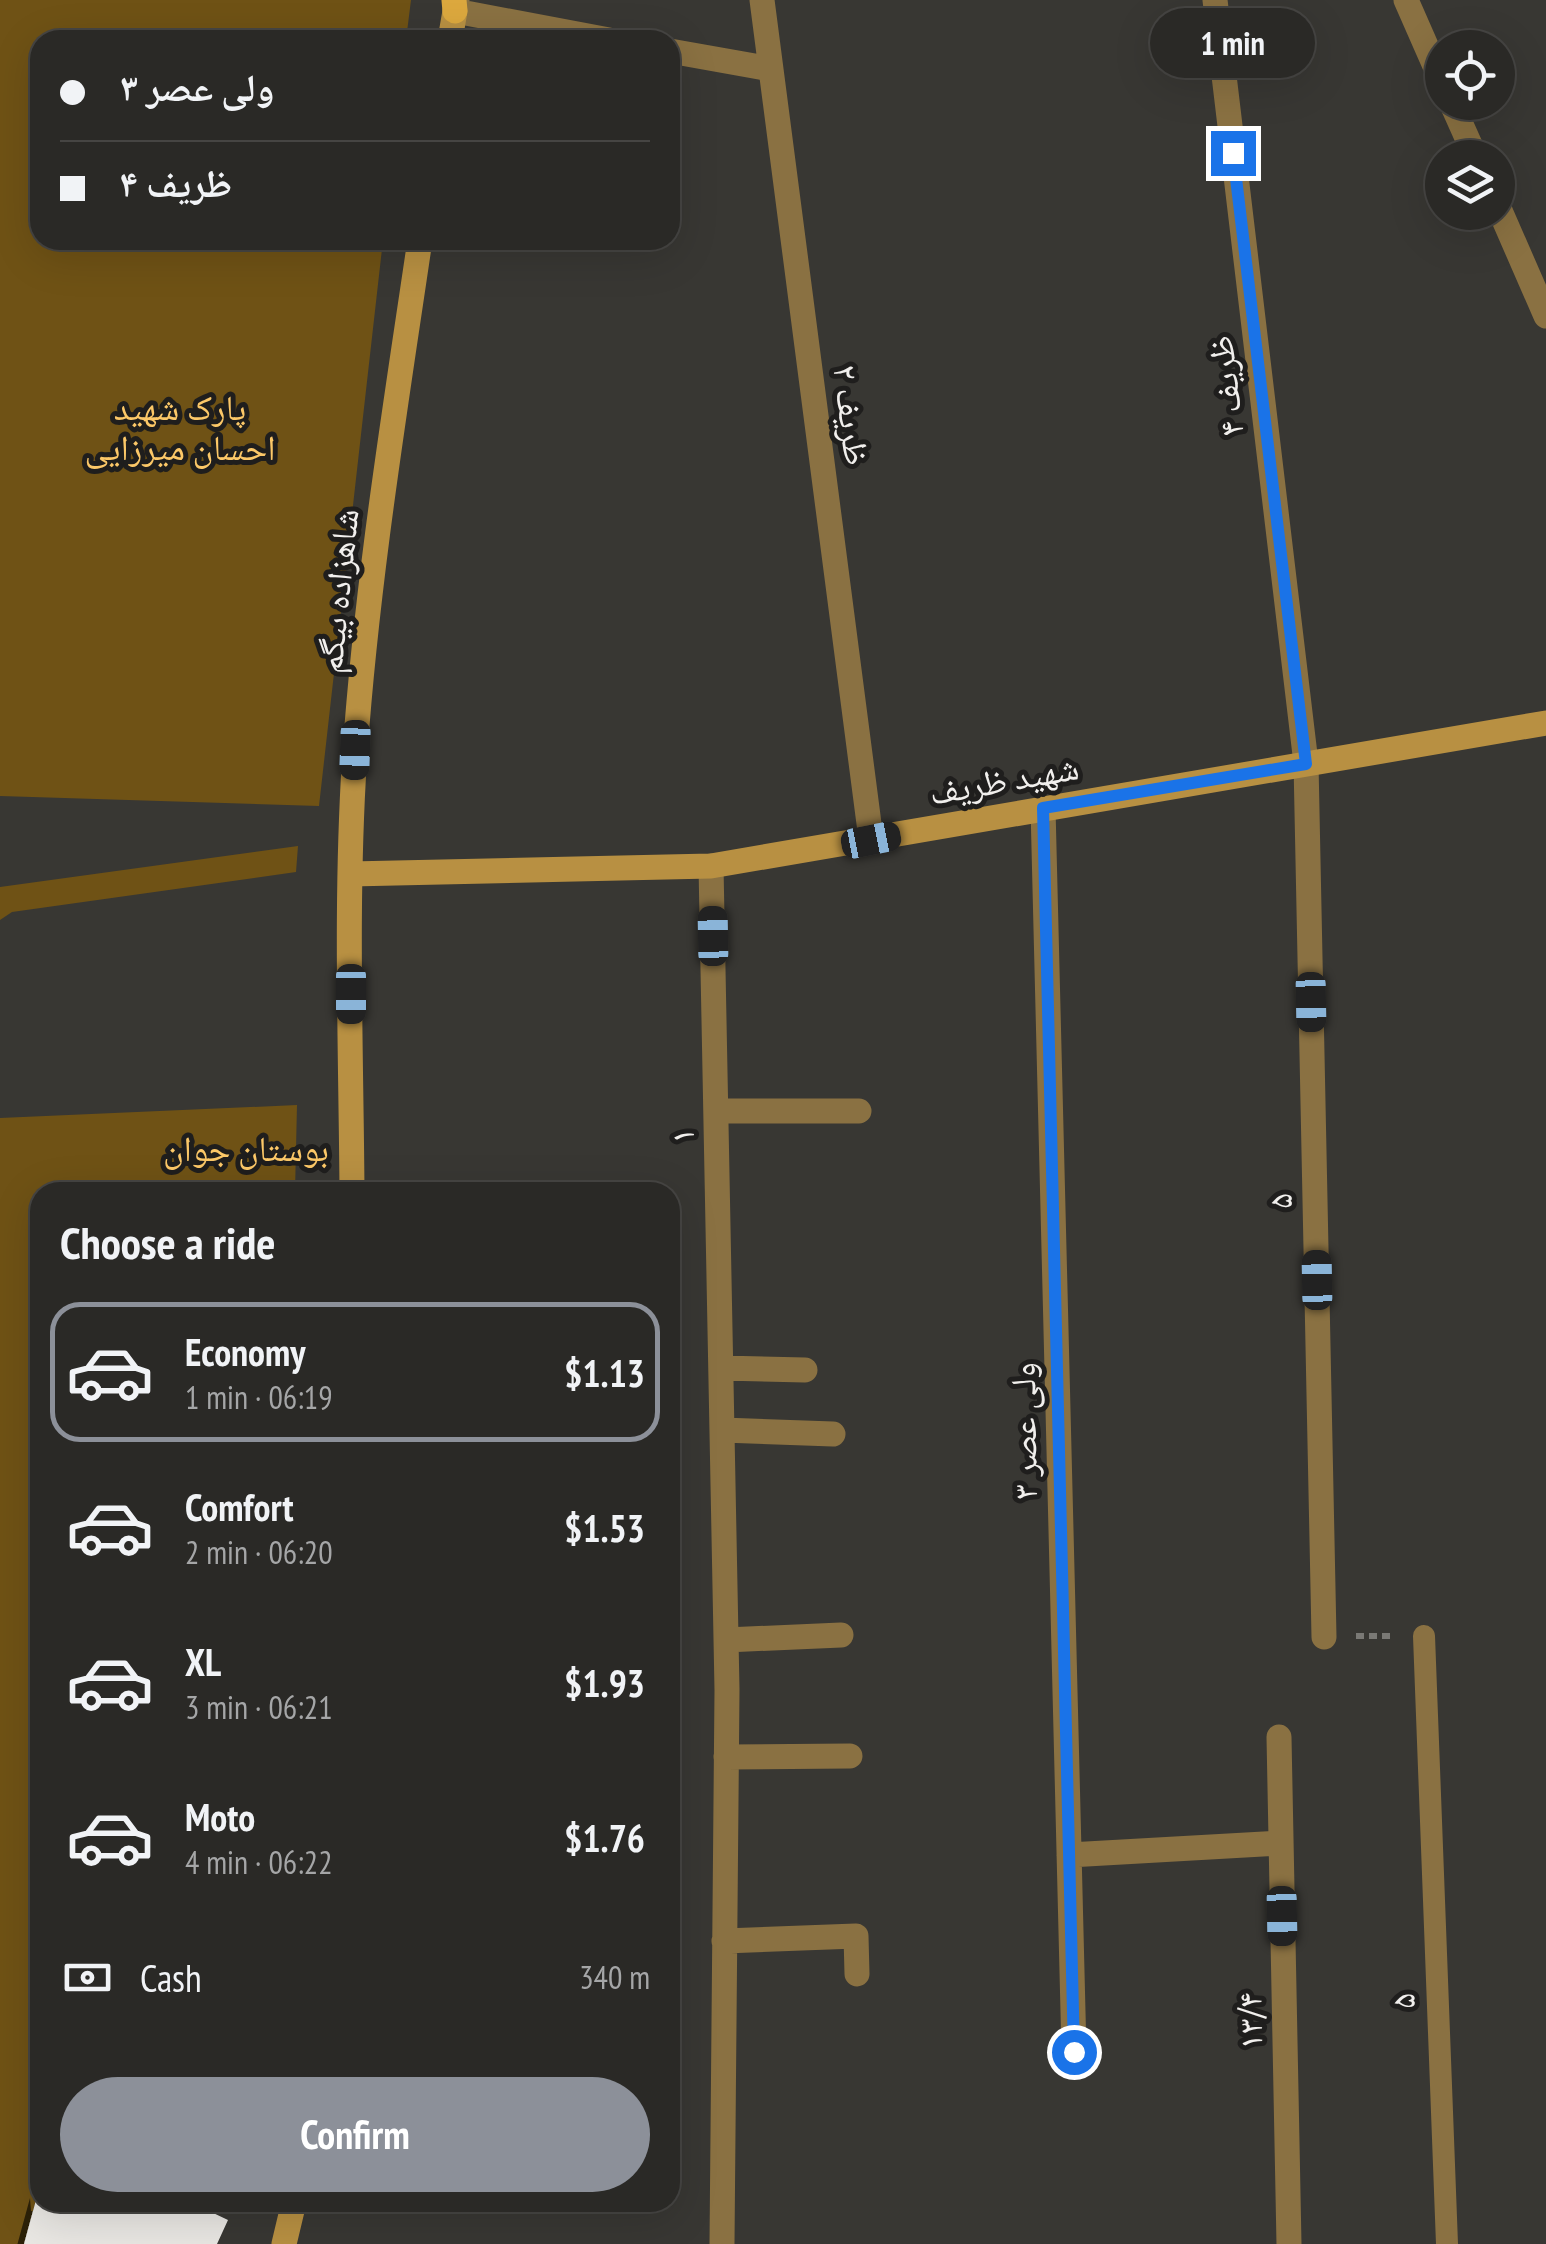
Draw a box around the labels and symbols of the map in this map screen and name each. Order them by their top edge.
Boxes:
callout: 1 min [1150,8,1316,78]
route end [1211,131,1256,176]
street label: ظریف ۴ [1196,333,1254,439]
street label: ظریف ۲ [823,362,881,468]
park label: پارک شهید احسان میرزایی [84,384,276,470]
street label: شاهزاده بیگم [306,506,370,676]
car [339,719,371,781]
street label: شهید ظریف [926,743,1082,815]
car [839,820,903,860]
car [697,906,729,966]
car [336,964,366,1024]
car [1295,972,1327,1032]
park label: بوستان جوان [163,1125,329,1171]
street label: ۱ [658,1128,704,1144]
street label: ۵ [1256,1193,1302,1209]
car [1301,1250,1333,1310]
street label: ولی عصر ۳ [999,1362,1047,1500]
car [1266,1886,1298,1946]
street label: ۱۳/۴ [1226,1992,1272,2050]
street label: ۵ [1379,1992,1425,2010]
route start [1052,2030,1097,2075]

